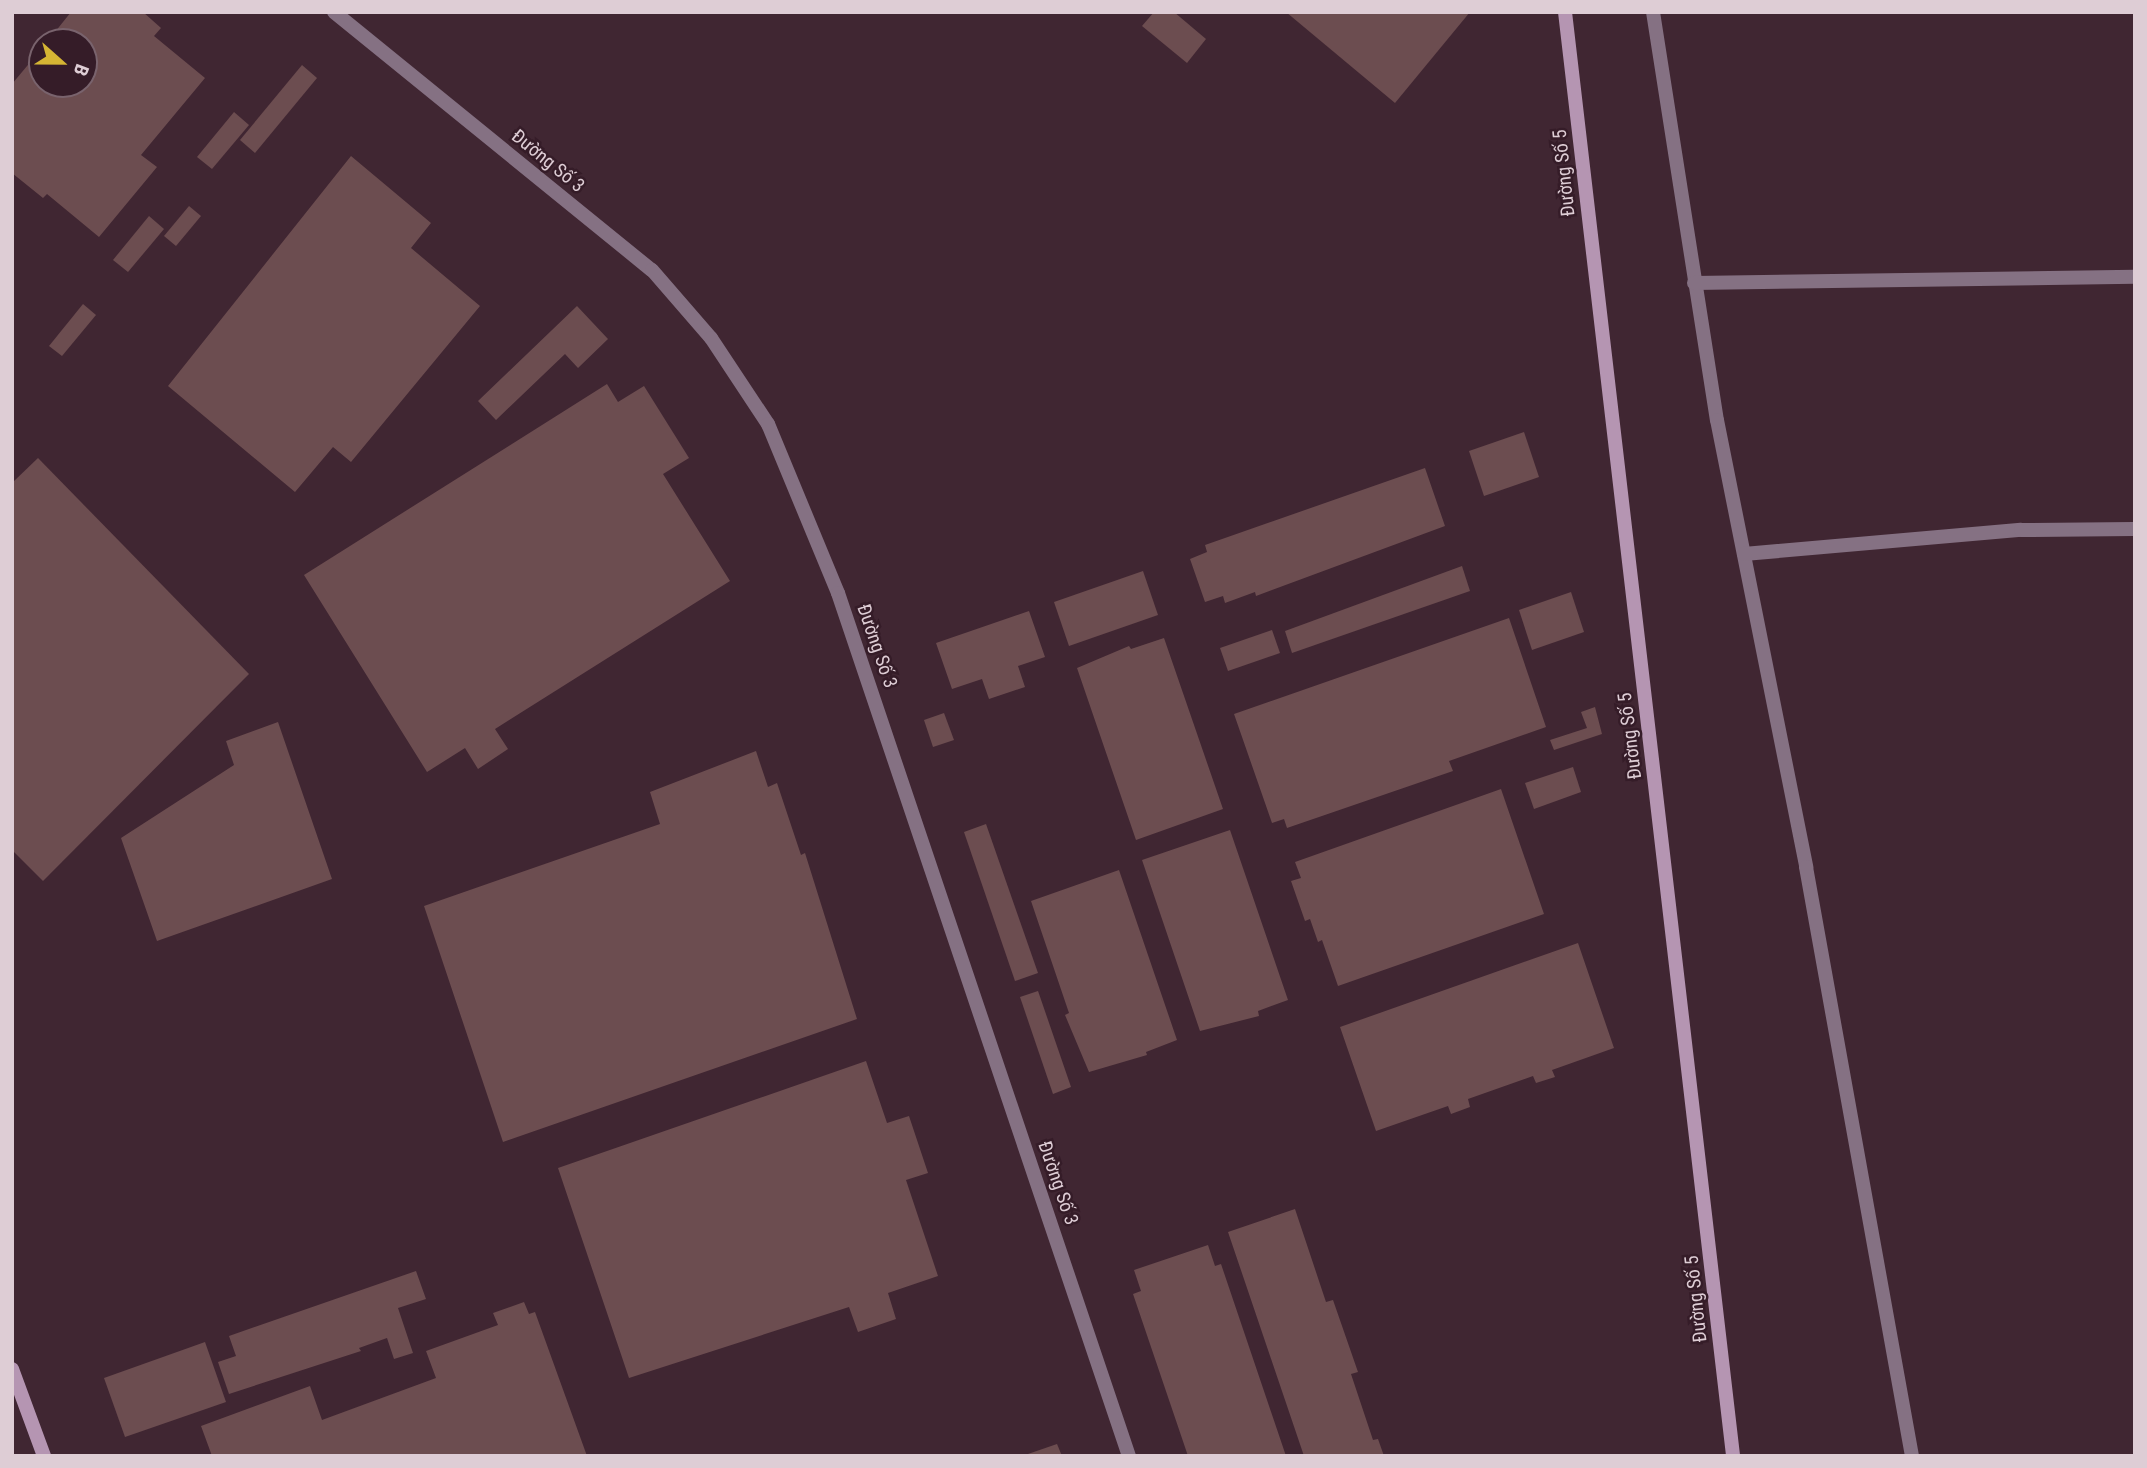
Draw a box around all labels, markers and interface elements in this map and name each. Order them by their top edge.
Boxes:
north arrow [28,28,98,98]
text: B [69,61,94,79]
street label: Đường Số 3 [507,125,589,197]
street label: Đường Số 5 [1548,128,1580,218]
street label: Đường Số 3 [852,601,902,691]
street label: Đường Số 5 [1613,691,1647,781]
street label: Đường Số 3 [1033,1138,1083,1228]
street label: Đường Số 5 [1680,1254,1712,1344]

